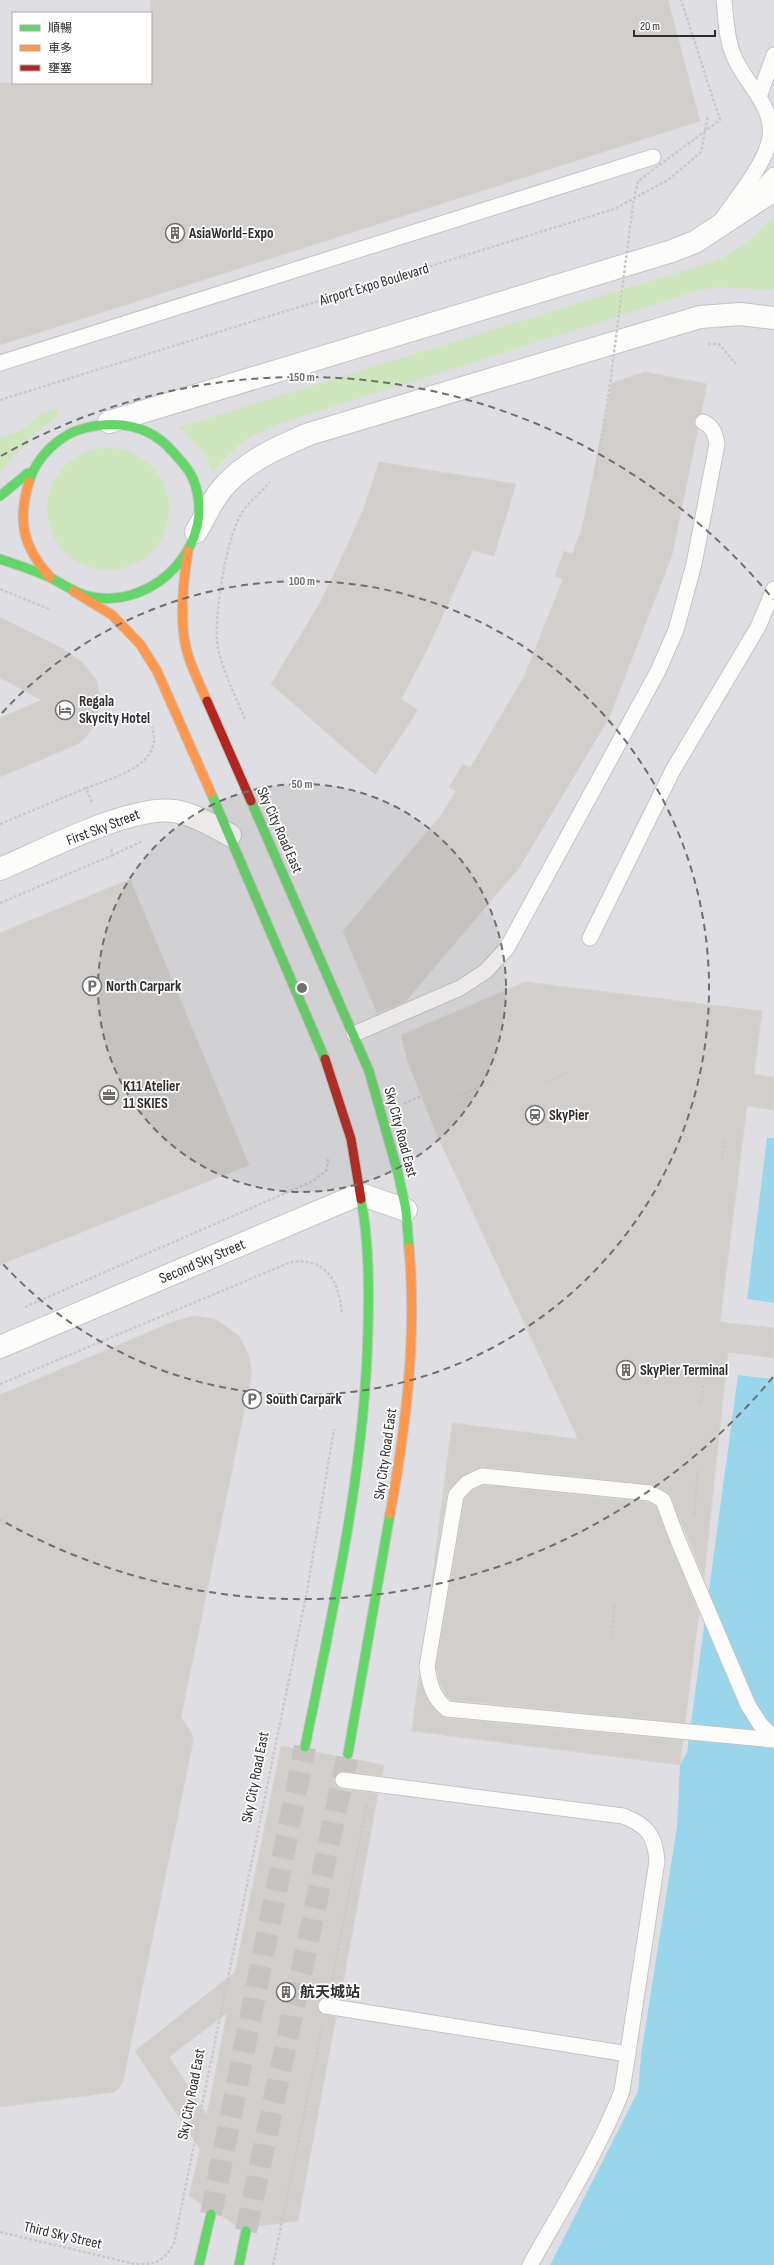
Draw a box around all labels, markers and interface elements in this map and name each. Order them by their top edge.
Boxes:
legend [12,12,152,84]
scale bar [634,12,715,38]
text: 20 m [640,19,660,34]
text: 順暢 [48,21,72,36]
text: 車多 [48,41,72,56]
text: 壅塞 [48,61,72,76]
building icon: AsiaWorld-Expo [164,222,186,244]
place label: AsiaWorld-Expo [188,224,274,243]
street label: Airport Expo Boulevard [316,259,431,310]
text: 150 m [289,370,315,385]
text: 100 m [289,574,315,589]
place label: Regala Skycity Hotel [79,692,150,728]
hotel icon: Regala Skycity Hotel [54,699,76,721]
text: 50 m [292,777,312,792]
street label: Sky City Road East [252,784,307,877]
street label: First Sky Street [64,805,143,850]
parking icon: North Carpark [81,975,103,997]
place label: North Carpark [106,977,182,996]
centre of rings [295,981,309,995]
place label: K11 Atelier 11 SKIES [123,1077,180,1113]
office icon: K11 Atelier 11 SKIES [98,1084,120,1106]
street label: Sky City Road East [379,1085,422,1180]
station icon: SkyPier [524,1104,546,1126]
place label: SkyPier [549,1106,590,1125]
street label: Second Sky Street [156,1235,248,1288]
building icon: SkyPier Terminal [615,1359,637,1381]
place label: SkyPier Terminal [640,1361,728,1380]
parking icon: South Carpark [241,1388,263,1410]
place label: South Carpark [266,1390,342,1409]
street label: Sky City Road East [370,1407,401,1501]
street label: Sky City Road East [237,1730,274,1824]
building icon: 航天城站 [275,1981,297,2003]
place label: 航天城站 [300,1983,360,2002]
street label: Sky City Road East [173,2047,210,2141]
street label: Third Sky Street [22,2217,104,2254]

